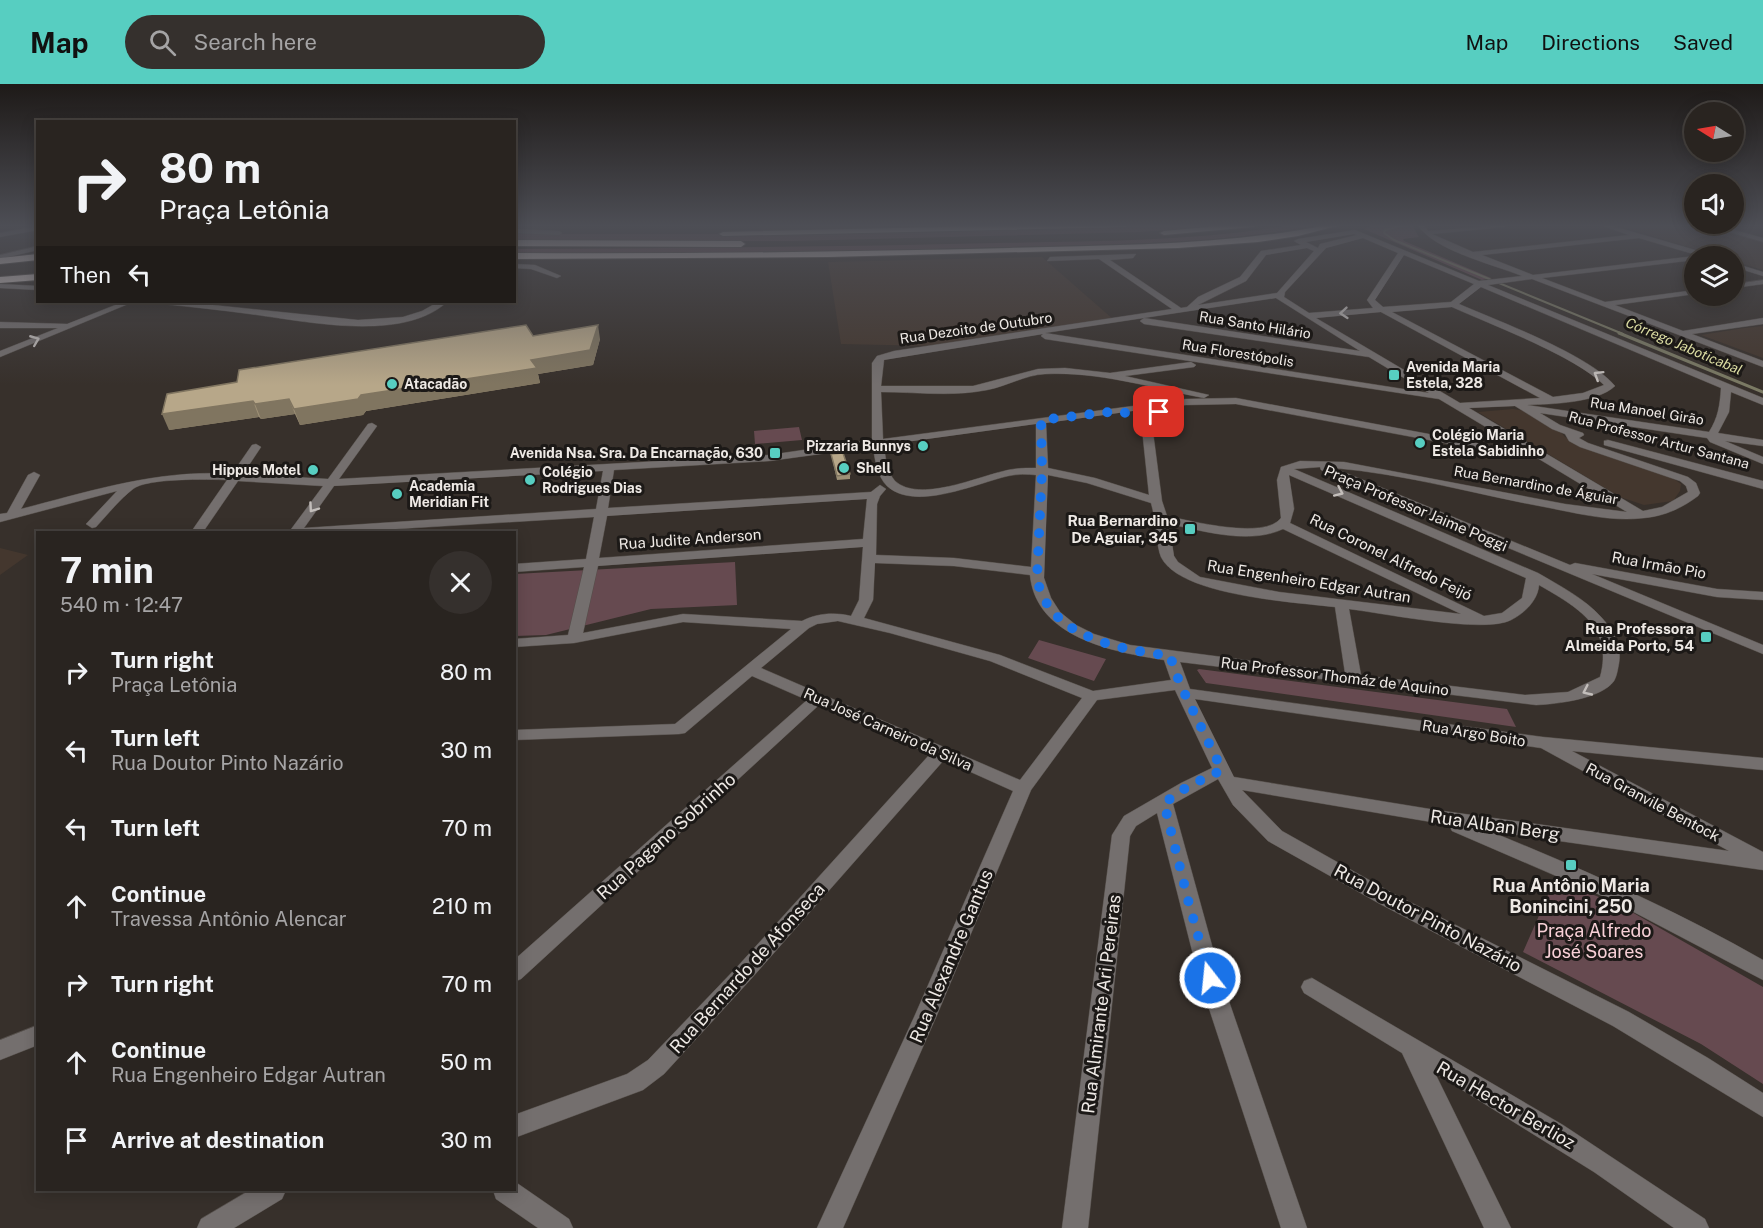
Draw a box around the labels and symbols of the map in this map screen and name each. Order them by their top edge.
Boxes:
north arrow [1684,102,1744,162]
one-way arrow [1339,306,1348,319]
street label: Rua Santo Hilário [1198,308,1312,342]
street label: Rua Dezoito de Outubro [899,309,1053,347]
water label: Córrego Jaboticabal [1623,314,1745,378]
one-way arrow [29,335,40,347]
street label: Rua Florestópolis [1181,336,1295,370]
place label: Avenida Maria Estela, 328 [1406,359,1500,391]
marker: Avenida Maria Estela, 328 [1387,368,1401,382]
one-way arrow [1594,371,1604,383]
place label: Atacadão [404,376,467,392]
marker: Atacadão [385,377,399,391]
pin [1133,386,1184,437]
street label: Rua Manoel Girão [1589,394,1705,428]
street label: Rua Professor Artur Santana [1567,408,1751,472]
place label: Colégio Maria Estela Sabidinho [1432,427,1544,459]
marker: Colégio Maria Estela Sabidinho [1413,436,1427,450]
place label: Pizzaria Bunnys [806,438,911,454]
marker: Pizzaria Bunnys [916,439,930,453]
place label: Avenida Nsa. Sra. Da Encarnação, 630 [510,445,763,461]
marker: Avenida Nsa. Sra. Da Encarnação, 630 [768,446,782,460]
place label: Shell [856,460,891,476]
marker: Shell [837,461,851,475]
place label: Hippus Motel [212,462,301,478]
street label: Praça Professor Jaime Poggi [1322,462,1510,554]
street label: Rua Bernardino de Águiar [1453,462,1620,507]
marker: Hippus Motel [306,463,320,477]
place label: Colégio Rodrigues Dias [542,464,642,496]
marker: Colégio Rodrigues Dias [523,473,537,487]
place label: Academia Meridian Fit [409,478,489,510]
one-way arrow [1332,485,1343,497]
marker: Academia Meridian Fit [390,487,404,501]
one-way arrow [309,501,320,512]
street label: Rua Coronel Alfredo Feijó [1307,510,1475,604]
place label: Rua Bernardino De Aguiar, 345 [1067,512,1178,546]
marker: Rua Bernardino De Aguiar, 345 [1183,522,1197,536]
street label: Rua Judite Anderson [618,526,762,552]
street label: Rua Irmão Pio [1610,548,1708,582]
street label: Rua Engenheiro Edgar Autran [1206,556,1412,606]
place label: Rua Professora Almeida Porto, 54 [1565,620,1694,654]
marker: Rua Professora Almeida Porto, 54 [1699,630,1713,644]
street label: Rua Professor Thomáz de Aquino [1220,654,1450,698]
one-way arrow [1583,683,1594,695]
street label: Rua José Carneiro da Silva [801,684,975,774]
street label: Rua Argo Boito [1421,716,1527,750]
street label: Rua Granvile Bentock [1583,760,1723,844]
street label: Rua Pagano Sobrinho [592,768,740,904]
street label: Rua Alban Berg [1429,806,1561,844]
marker: Rua Antônio Maria Bonincini, 250 [1564,858,1578,872]
street label: Rua Doutor Pinto Nazário [1331,860,1525,976]
street label: Rua Alexandre Gantus [905,866,997,1046]
place label: Rua Antônio Maria Bonincini, 250 [1492,875,1650,917]
street label: Rua Bernardo de Afonseca [665,879,829,1057]
street label: Rua Almirante Ari Pereiras [1077,893,1125,1115]
park label: Praça Alfredo José Soares [1536,920,1652,962]
position arrow [1178,946,1242,1010]
street label: Rua Hector Berlioz [1433,1057,1579,1153]

